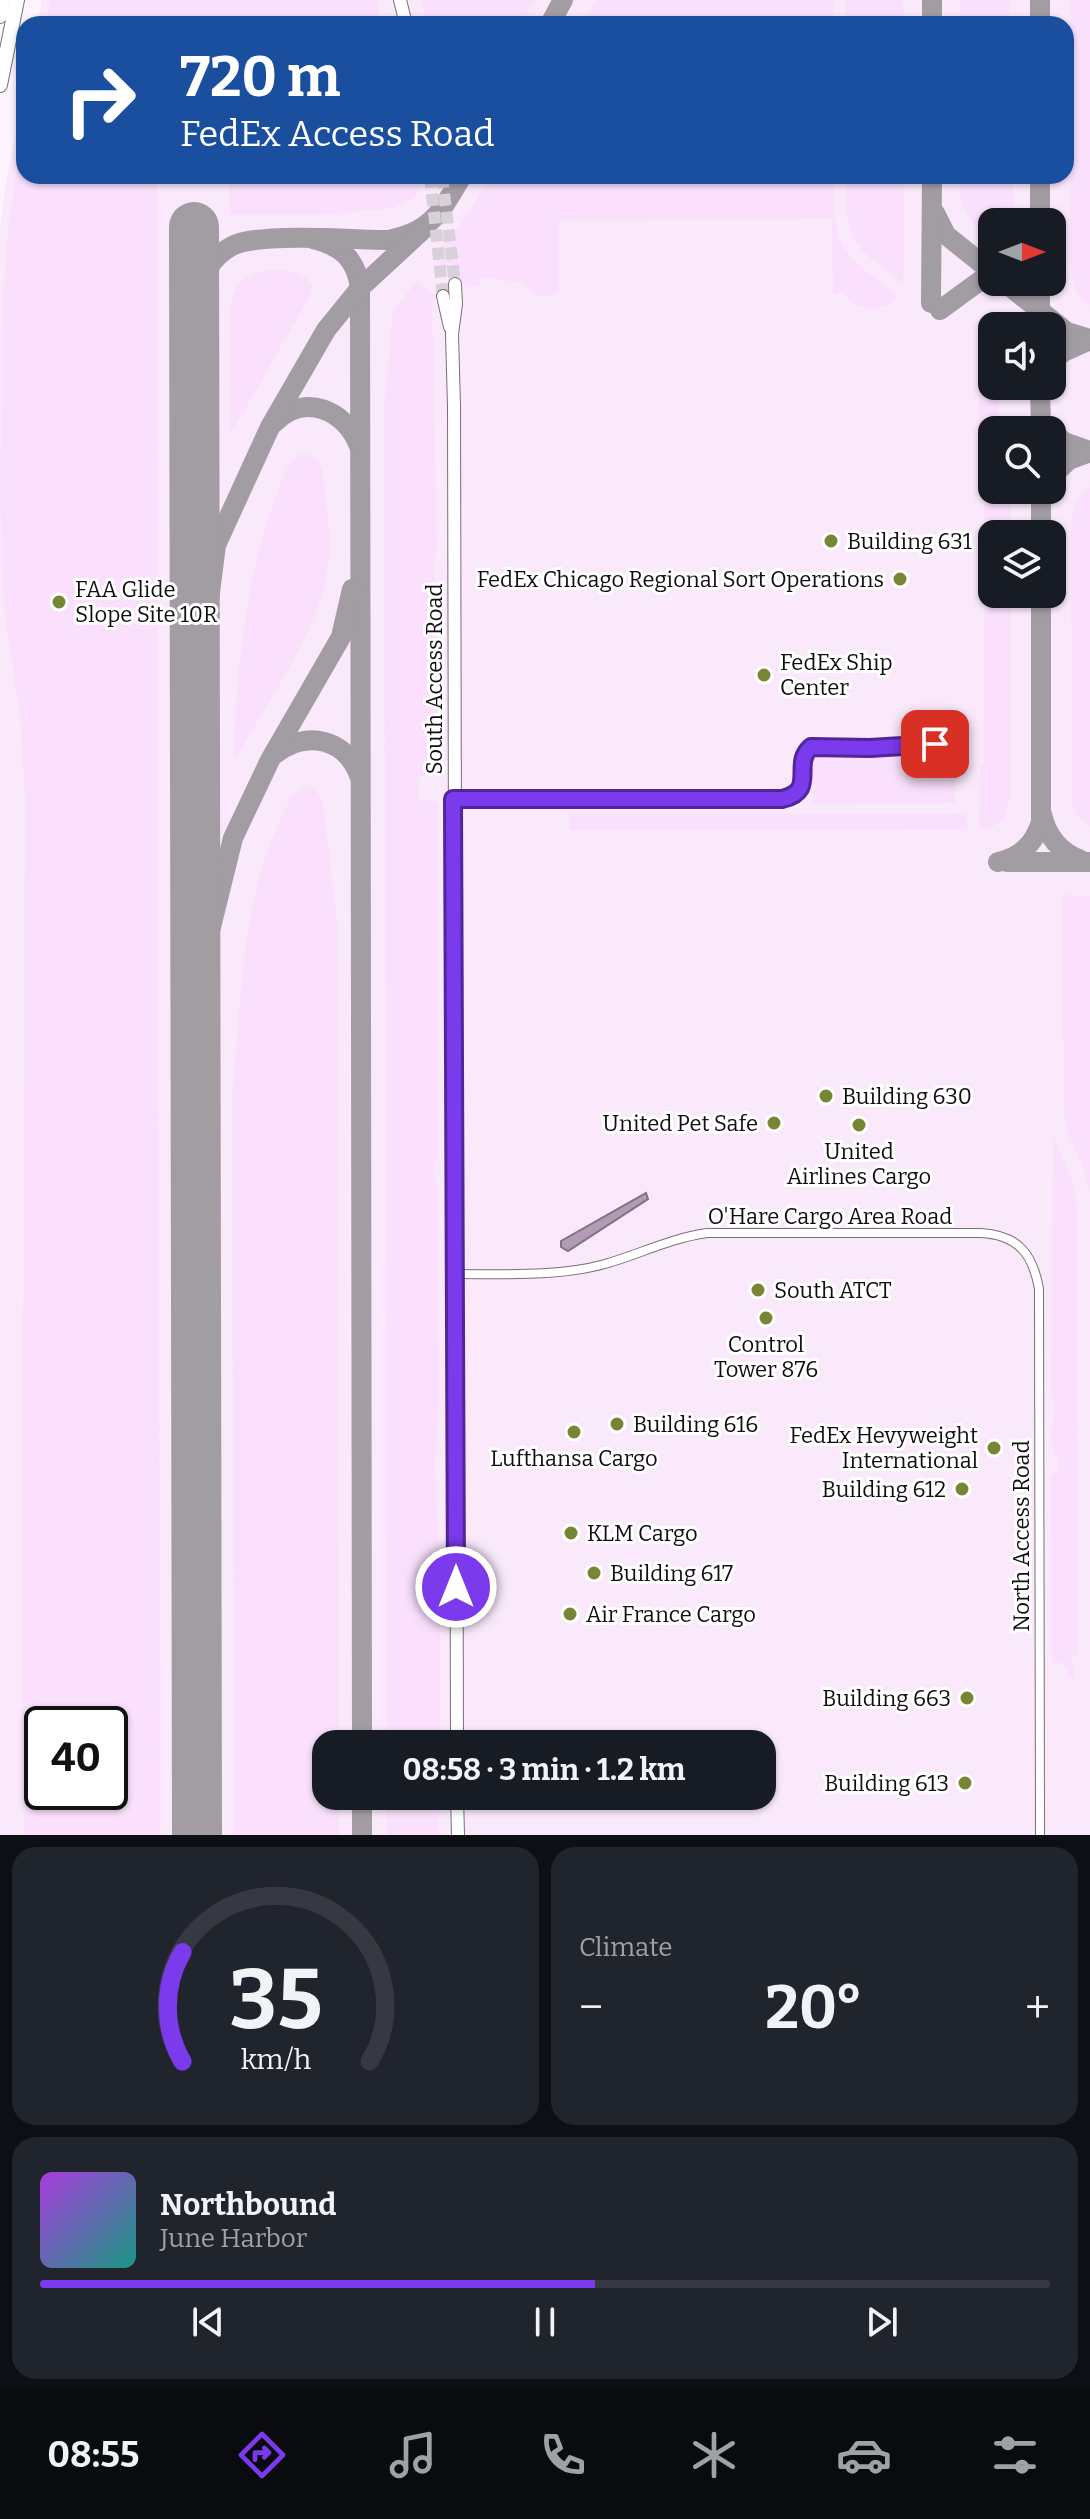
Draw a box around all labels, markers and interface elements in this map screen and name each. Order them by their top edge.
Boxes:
text: 720 m [180,44,341,111]
icon: right [48,48,152,152]
text: FedEx Access Road [180,112,495,156]
north arrow [978,208,1066,296]
map controls [978,208,1066,608]
button: sound [978,312,1066,400]
button: search [978,416,1066,504]
button: layers [978,520,1066,608]
place label: Building 631 [847,528,972,555]
marker: Building 631 [822,532,840,550]
place label: FedEx Chicago Regional Sort Operations [477,566,884,593]
marker: FedEx Chicago Regional Sort Operations [891,570,909,588]
place label: FAA Glide Slope Site 10R [75,576,218,628]
street label: South Access Road [421,583,448,775]
marker: FAA Glide Slope Site 10R [50,593,68,611]
place label: FedEx Ship Center [780,649,893,701]
marker: FedEx Ship Center [755,666,773,684]
pin [901,710,969,778]
icon: arrive [913,722,957,766]
place label: Building 630 [842,1083,972,1110]
marker: Building 630 [817,1087,835,1105]
place label: United Pet Safe [603,1110,758,1137]
marker: United Pet Safe [765,1114,783,1132]
marker: United Airlines Cargo [850,1116,868,1134]
place label: United Airlines Cargo [787,1138,931,1190]
street label: O'Hare Cargo Area Road [708,1203,952,1230]
place label: South ATCT [774,1277,892,1304]
marker: South ATCT [749,1281,767,1299]
marker: Control Tower 876 [757,1309,775,1327]
place label: Control Tower 876 [714,1331,818,1383]
place label: Building 616 [633,1411,758,1438]
marker: Building 616 [608,1415,626,1433]
place label: FedEx Hevyweight International [790,1422,978,1474]
marker: Lufthansa Cargo [565,1423,583,1441]
marker: FedEx Hevyweight International [985,1439,1003,1457]
street label: North Access Road [1008,1440,1035,1632]
place label: Lufthansa Cargo [490,1445,658,1472]
place label: Building 612 [822,1476,946,1503]
marker: Building 612 [953,1480,971,1498]
place label: KLM Cargo [587,1520,698,1547]
marker: KLM Cargo [562,1524,580,1542]
position arrow [414,1545,498,1629]
place label: Building 617 [610,1560,733,1587]
marker: Building 617 [585,1564,603,1582]
place label: Air France Cargo [586,1601,756,1628]
marker: Air France Cargo [561,1605,579,1623]
place label: Building 663 [822,1685,951,1712]
marker: Building 663 [958,1689,976,1707]
speed limit sign: 40 [24,1706,128,1810]
text: 08:58 · 3 min · 1.2 km [403,1752,685,1788]
place label: Building 613 [824,1770,949,1797]
marker: Building 613 [956,1774,974,1792]
text: Climate [579,1932,673,1963]
text: 35 [229,1950,322,2050]
text: 20° [765,1972,863,2044]
text: − [579,1981,603,2034]
text: + [1025,1981,1050,2034]
text: km/h [240,2042,311,2077]
text: Northbound [160,2187,336,2223]
text: June Harbor [160,2223,307,2254]
icon: previous [186,2300,230,2344]
icon: pause [523,2300,567,2344]
icon: next [860,2300,904,2344]
icon: directions [234,2427,290,2483]
icon: music [385,2427,441,2483]
icon: phone [535,2427,591,2483]
icon: climate [686,2427,742,2483]
icon: car [836,2427,892,2483]
icon: filters [987,2427,1043,2483]
text: 08:55 [47,2433,140,2477]

